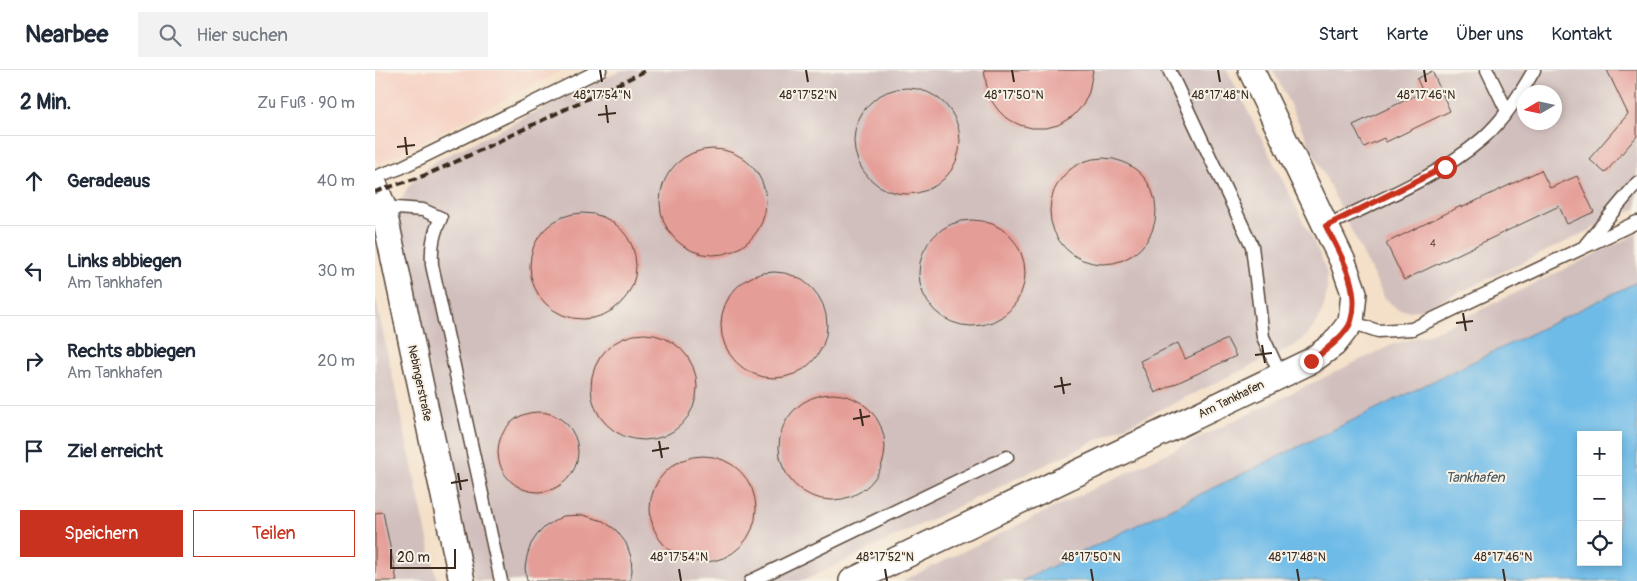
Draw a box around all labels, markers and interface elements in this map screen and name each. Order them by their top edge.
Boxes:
search box [138,12,488,57]
text: Nearbee [25,20,108,49]
icon: search [156,21,184,49]
text: Hier suchen [196,23,288,47]
text: Start [1318,23,1358,46]
text: Karte [1386,23,1428,46]
text: Über uns [1456,23,1523,46]
text: Kontakt [1551,23,1612,46]
north arrow [1517,85,1562,130]
text: 48°17'54"N [573,88,631,103]
text: 48°17'52"N [779,88,837,103]
text: 48°17'50"N [984,88,1044,103]
text: 48°17'48"N [1191,88,1249,103]
text: 48°17'46"N [1397,88,1455,103]
text: 2 Min. [20,89,71,116]
text: Zu Fuß · 90 m [257,93,355,113]
route start [1434,156,1457,179]
icon: ahead [20,167,48,195]
text: Geradeaus [67,169,150,193]
text: 40 m [317,171,355,191]
house number: 4 [1430,238,1436,250]
text: Links abbiegen [67,249,182,273]
icon: left [20,257,48,285]
text: 30 m [317,261,355,281]
text: Am Tankhafen [67,273,162,293]
text: Rechts abbiegen [67,339,196,363]
street label: Nebingerstraße [404,344,435,423]
icon: right [20,347,48,375]
route end [1300,350,1323,373]
text: 20 m [317,351,355,371]
text: Am Tankhafen [67,363,162,383]
street label: Am Tankhafen [1196,377,1267,422]
map controls [1577,431,1622,566]
button: + [1577,431,1622,476]
icon: arrive [20,437,48,465]
text: Ziel erreicht [67,439,163,463]
water label: Tankhafen [1445,469,1506,486]
button: − [1577,476,1622,521]
button: Speichern [20,510,183,557]
button: Teilen [193,510,355,557]
button: locate [1577,521,1622,566]
scale bar [390,546,456,569]
text: 20 m [397,549,430,566]
text: 48°17'54"N [650,550,708,565]
text: 48°17'52"N [856,550,914,565]
text: 48°17'50"N [1061,550,1121,565]
text: 48°17'48"N [1268,550,1326,565]
text: 48°17'46"N [1474,550,1532,565]

